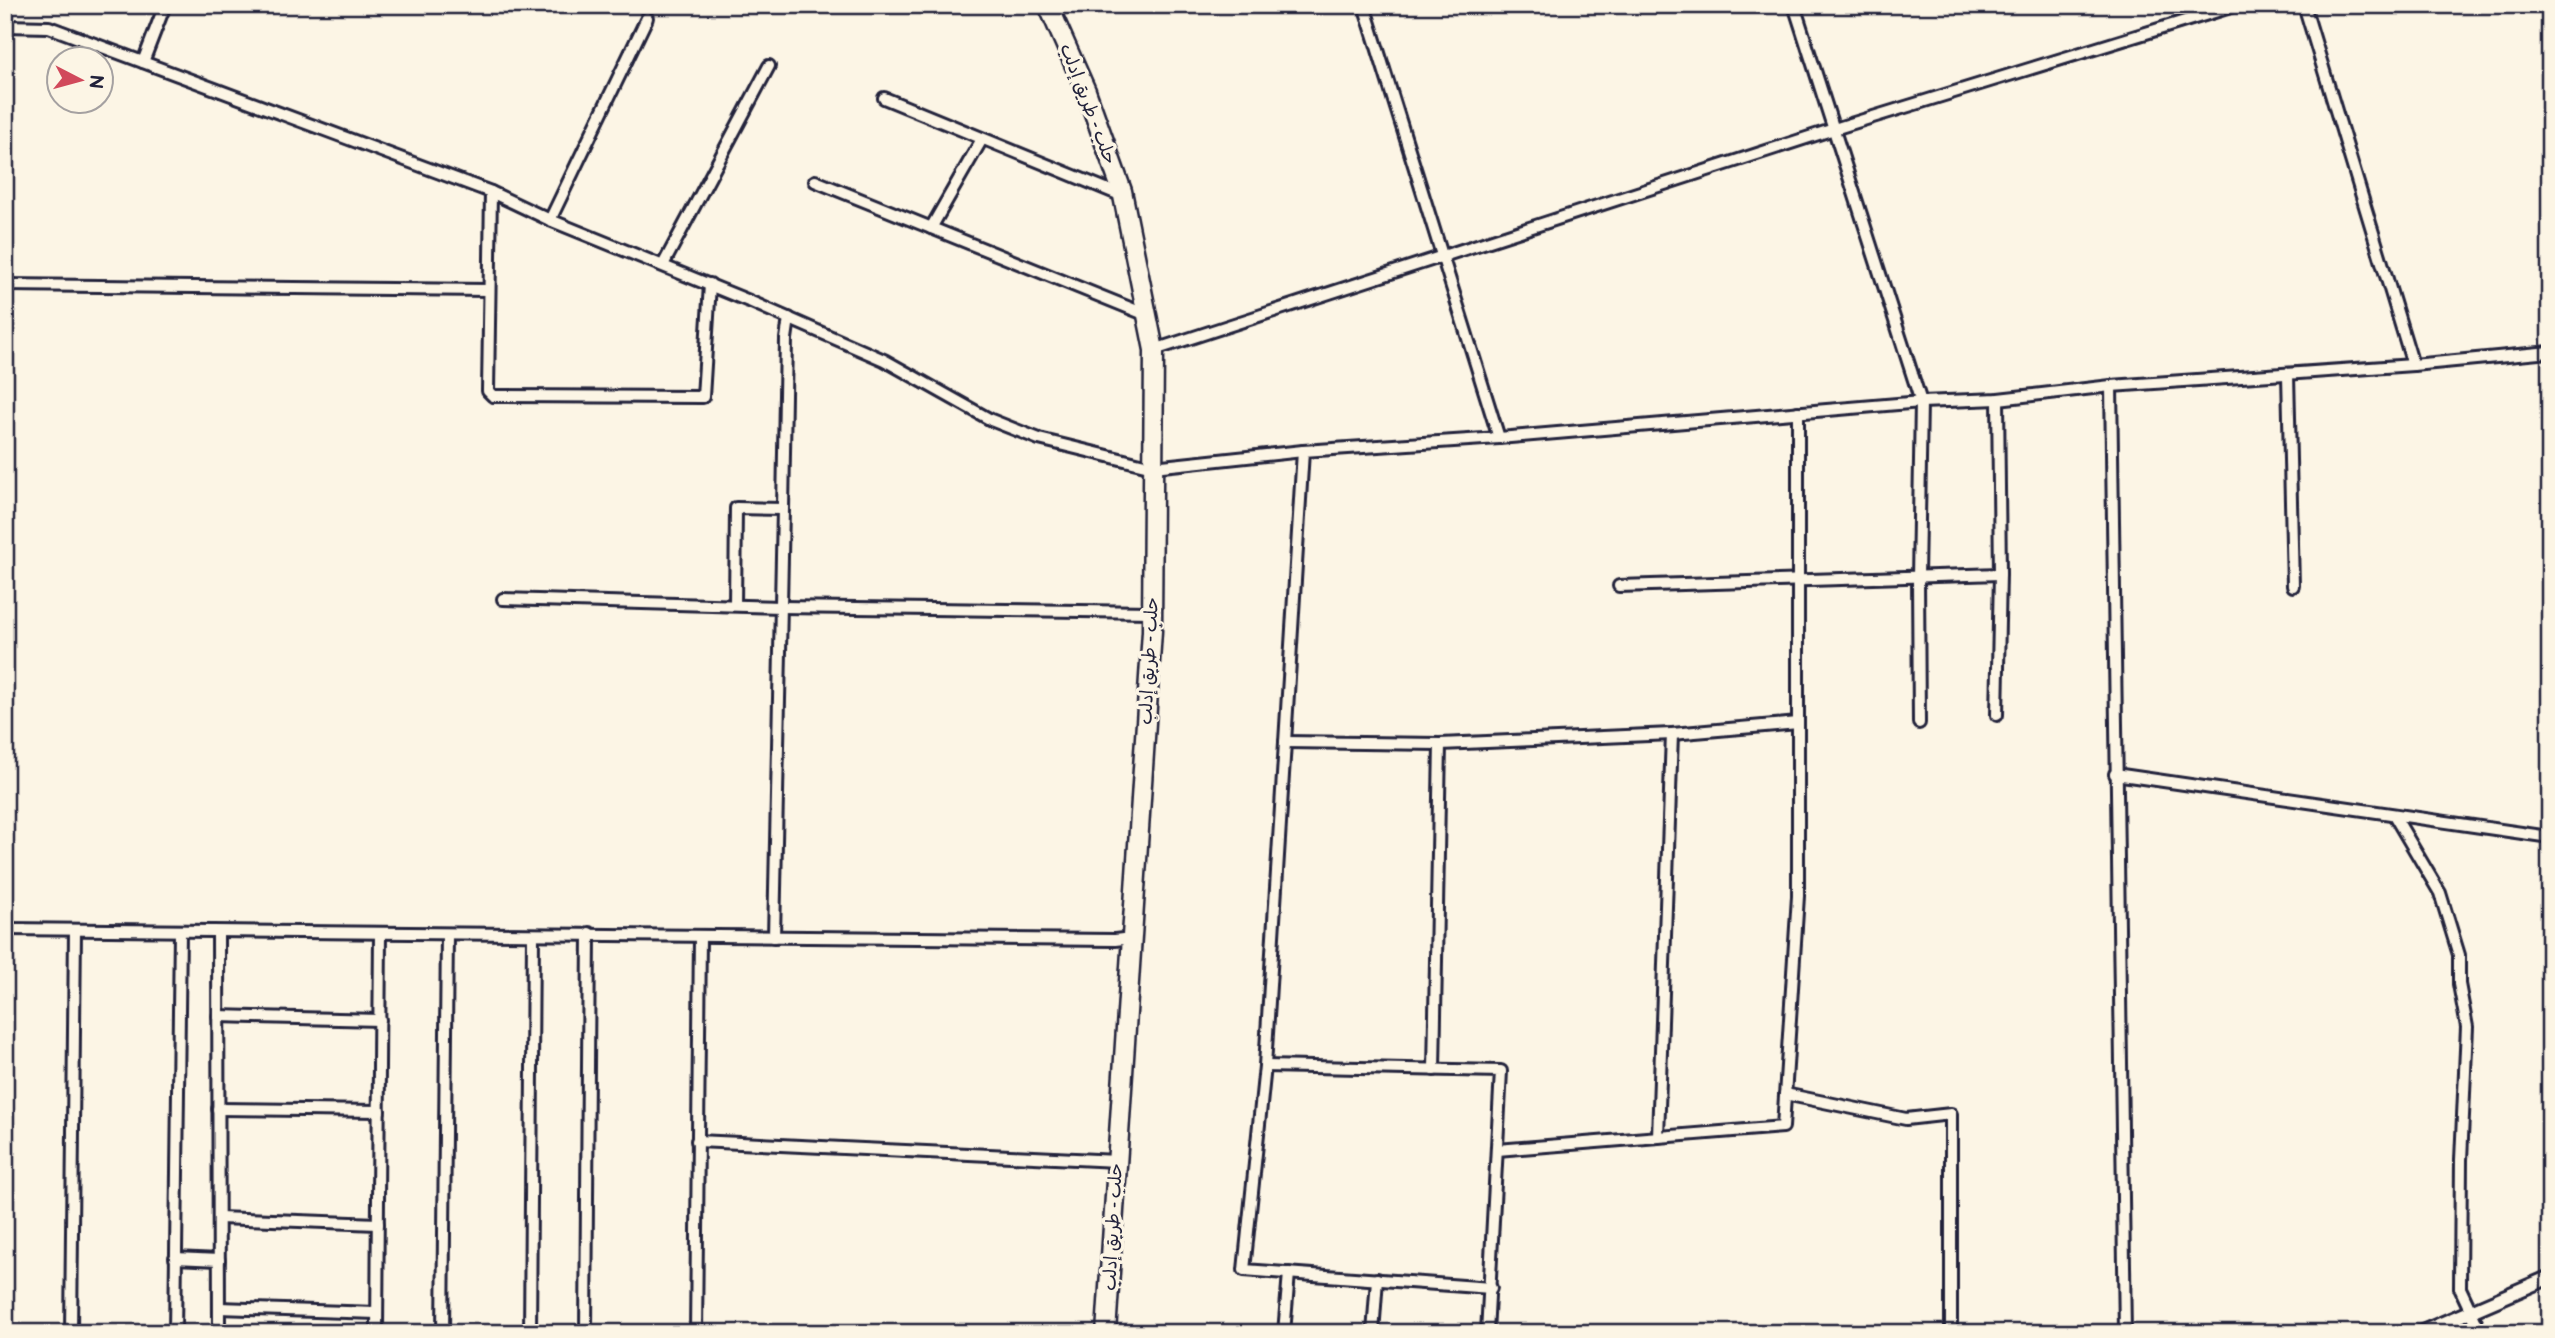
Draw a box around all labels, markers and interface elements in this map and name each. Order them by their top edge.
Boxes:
street label: حلب - طريق إدلب [1055,41,1121,167]
north arrow [46,46,116,116]
text: N [83,73,108,90]
street label: حلب - طريق إدلب [1135,597,1163,725]
street label: حلب - طريق إدلب [1099,1163,1127,1291]

